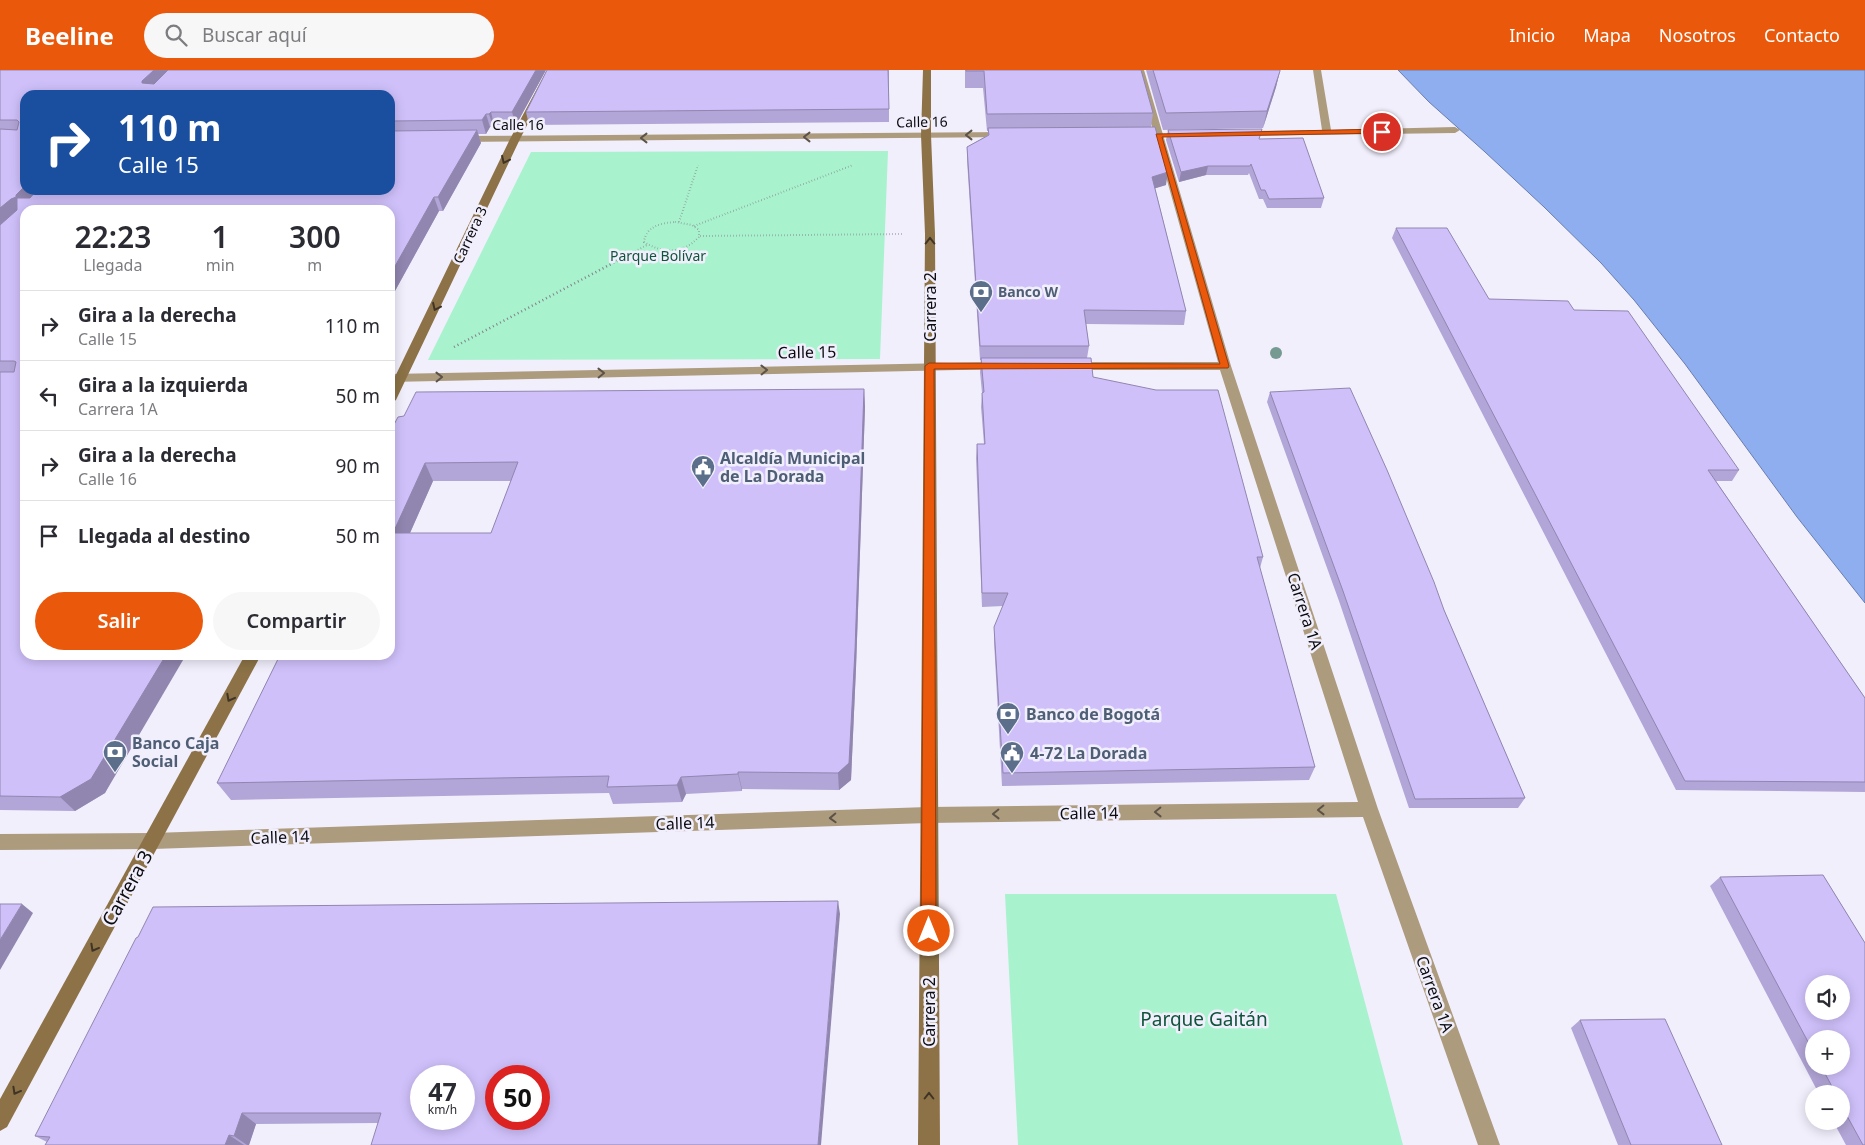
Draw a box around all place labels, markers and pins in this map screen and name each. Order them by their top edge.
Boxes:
pin [1361,111,1403,153]
bank icon: Banco W [968,279,994,313]
place label: Banco W [998,282,1058,301]
place label: Alcaldía Municipal de La Dorada [720,447,865,487]
public building icon: Alcaldía Municipal de La Dorada [690,454,716,488]
bank icon: Banco de Bogotá [995,701,1021,735]
place label: Banco de Bogotá [1026,703,1160,725]
place label: Banco Caja Social [132,732,219,772]
bank icon: Banco Caja Social [102,739,128,773]
public building icon: 4-72 La Dorada [999,740,1025,774]
place label: 4-72 La Dorada [1030,742,1147,764]

